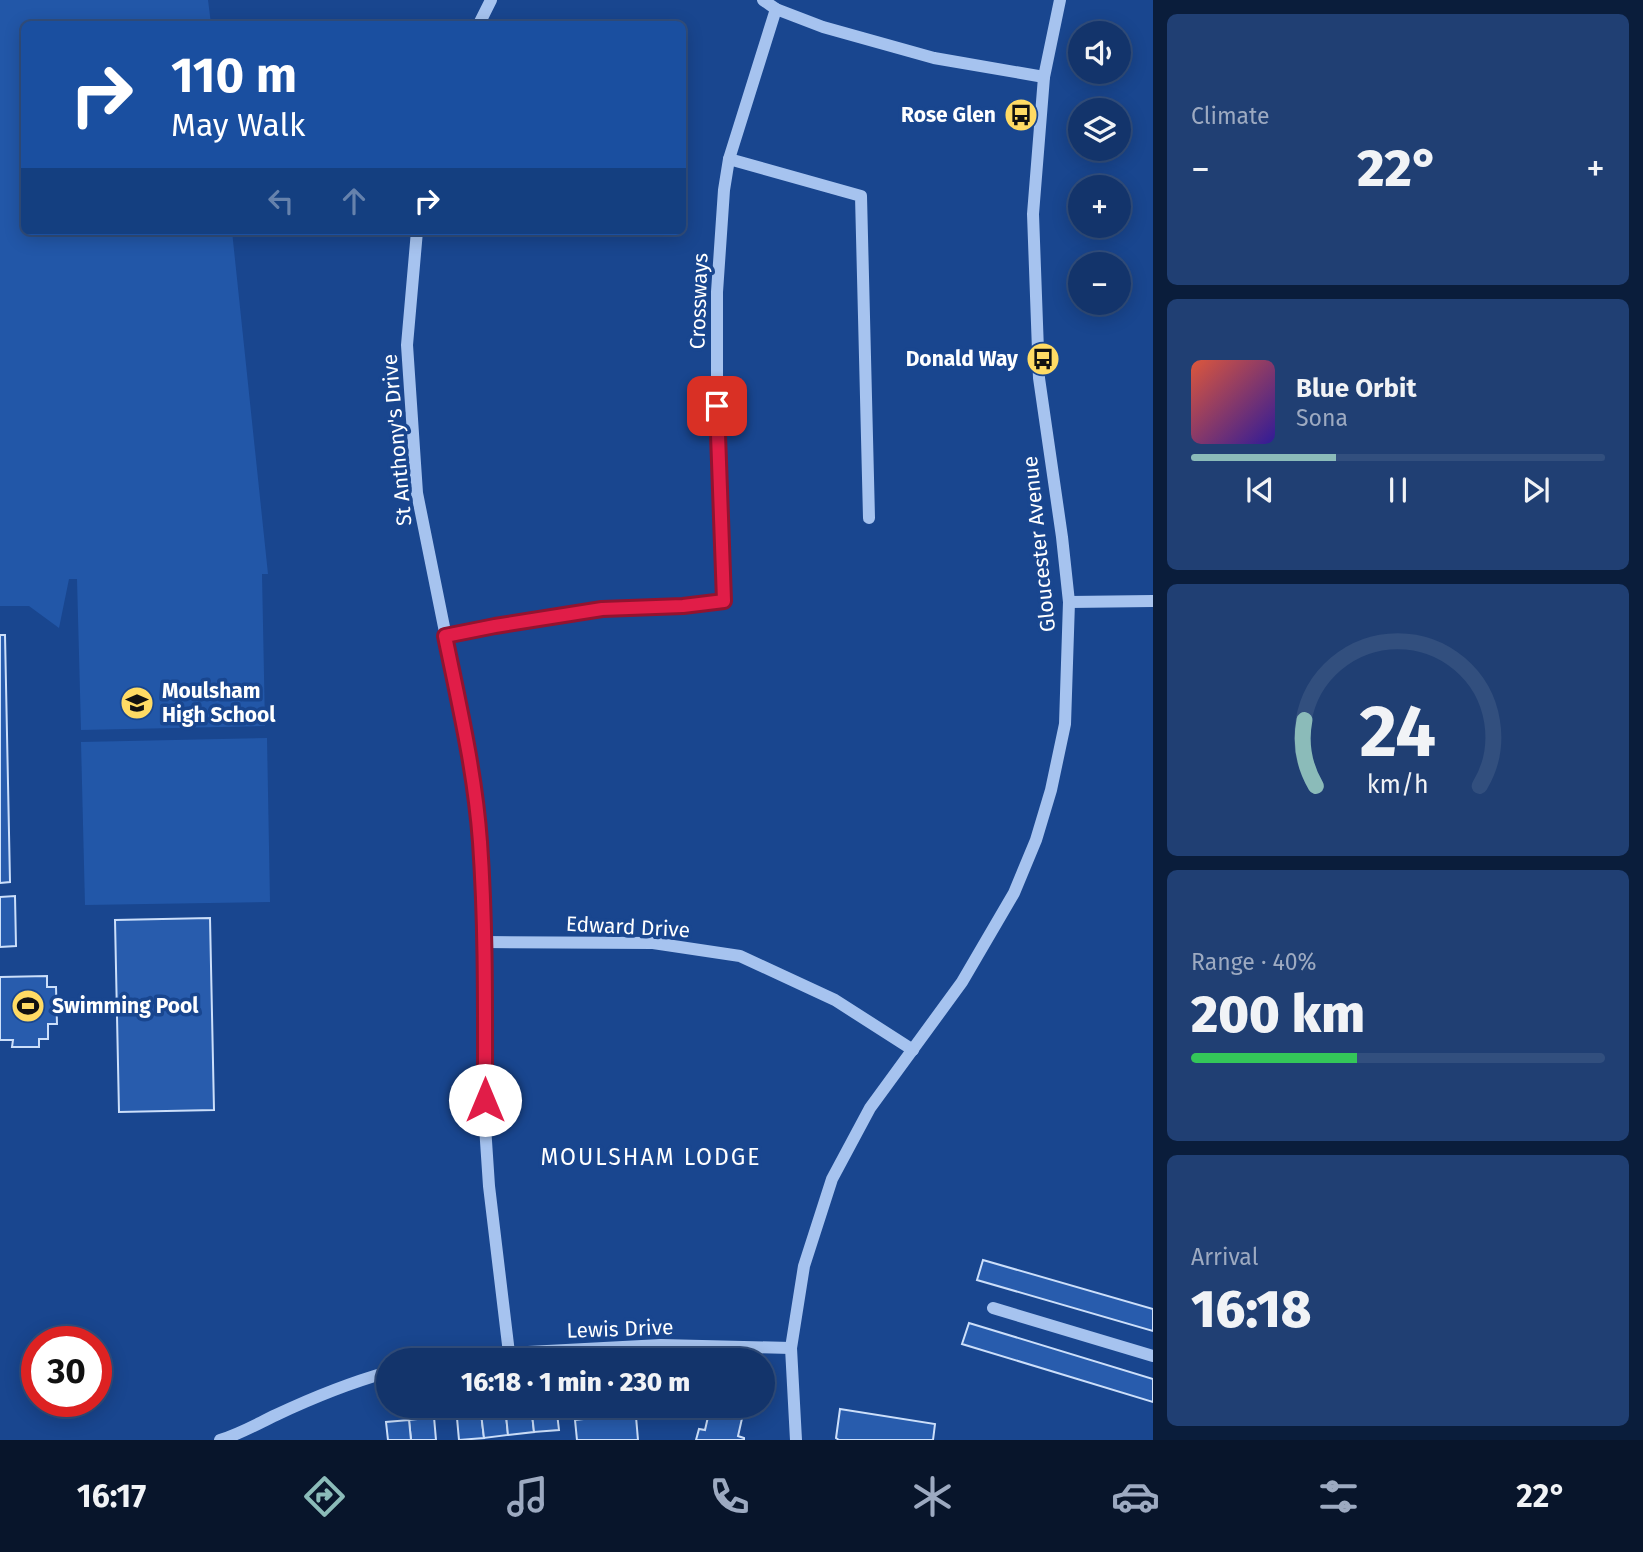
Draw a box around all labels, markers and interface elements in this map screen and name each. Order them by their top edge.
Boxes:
map controls [1068,21,1131,315]
button: sound [1068,21,1131,84]
text: 110 m [171,46,297,105]
icon: right [56,49,147,140]
bus stop icon: Rose Glen [1002,96,1040,134]
button: layers [1068,98,1131,161]
place label: Rose Glen [901,102,996,128]
text: Climate [1191,102,1270,130]
text: May Walk [171,106,305,144]
text: 22° [1357,137,1439,200]
text: − [1191,146,1210,192]
text: + [1586,146,1605,192]
button: + [1068,175,1131,238]
icon: left [262,182,300,220]
icon: ahead [335,182,373,220]
icon: right [408,182,446,220]
street label: Crossways [684,252,714,350]
button: − [1068,252,1131,315]
bus stop icon: Donald Way [1024,340,1062,378]
place label: Donald Way [906,346,1018,372]
street label: St Anthony's Drive [377,353,417,527]
text: Blue Orbit [1296,373,1416,404]
pin [687,376,747,436]
icon: arrive [698,387,736,425]
text: Sona [1296,404,1348,432]
street label: Gloucester Avenue [1017,455,1061,633]
icon: previous [1241,471,1279,509]
icon: pause [1379,471,1417,509]
icon: next [1517,471,1555,509]
place label: Moulsham High School [162,678,276,728]
school or university icon: Moulsham High School [118,684,156,722]
text: 24 [1360,688,1436,775]
text: km/h [1367,770,1429,800]
street label: Edward Drive [565,911,691,943]
text: Range · 40% [1191,948,1317,976]
text: 200 km [1191,983,1365,1046]
sports icon: Swimming Pool [9,987,47,1025]
place label: Swimming Pool [52,993,199,1019]
position arrow [448,1063,522,1137]
district label: MOULSHAM LODGE [540,1143,762,1171]
text: Arrival [1191,1243,1258,1271]
text: 16:18 [1191,1278,1311,1341]
street label: Lewis Drive [566,1314,674,1344]
speed limit sign: 30 [21,1326,112,1417]
text: 16:18 · 1 min · 230 m [461,1367,690,1398]
icon: directions [300,1472,349,1521]
icon: music [503,1472,552,1521]
icon: phone [705,1472,754,1521]
icon: climate [908,1472,957,1521]
icon: car [1111,1472,1160,1521]
icon: filters [1314,1472,1363,1521]
text: 16:17 [77,1477,146,1515]
text: 22° [1516,1477,1566,1515]

